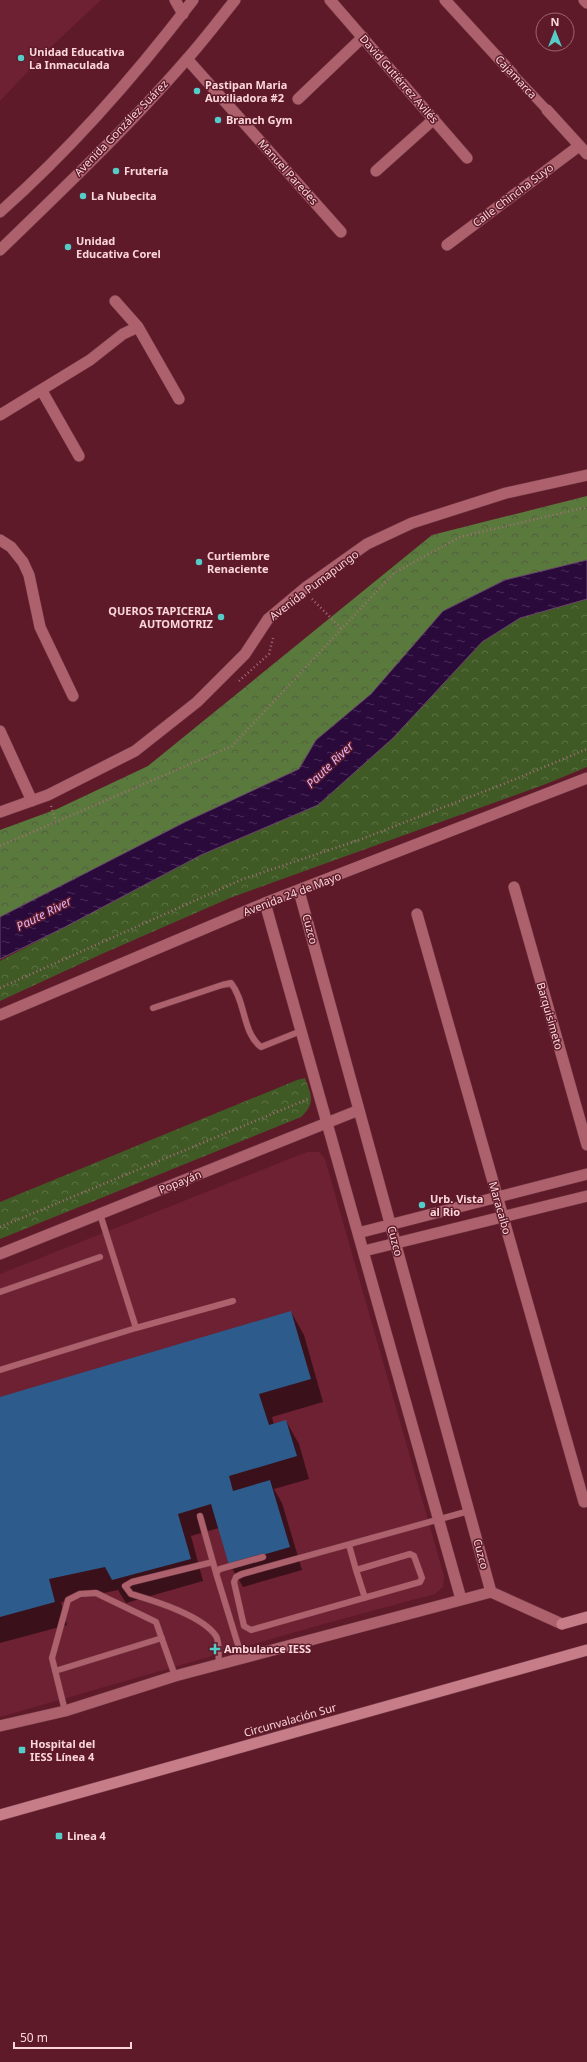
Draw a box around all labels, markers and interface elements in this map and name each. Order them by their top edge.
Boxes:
north arrow [535,12,575,52]
text: N [551,14,559,29]
street label: David Gutiérrez Avilés [357,31,442,126]
place label: Unidad Educativa La Inmaculada [29,44,125,72]
street label: Cajamarca [492,52,540,102]
marker: Unidad Educativa La Inmaculada [16,53,26,63]
street label: Avenida González Suárez [71,76,171,179]
place label: Pastipan Maria Auxiliadora #2 [205,77,287,105]
marker: Pastipan Maria Auxiliadora #2 [192,86,202,96]
place label: Branch Gym [226,112,292,127]
marker: Branch Gym [213,115,223,125]
street label: Manuel Paredes [255,136,322,208]
street label: Calle Chincha Suyo [469,159,556,230]
place label: Frutería [124,163,168,178]
marker: Frutería [111,166,121,176]
place label: La Nubecita [91,188,157,203]
marker: La Nubecita [78,191,88,201]
place label: Unidad Educativa Corel [76,233,161,261]
marker: Unidad Educativa Corel [63,242,73,252]
street label: Avenida Pumapungo [266,546,362,623]
place label: Curtiembre Renaciente [207,548,270,576]
marker: Curtiembre Renaciente [194,557,204,567]
place label: QUEROS TAPICERIA AUTOMOTRIZ [108,603,214,631]
marker: QUEROS TAPICERIA AUTOMOTRIZ [216,612,226,622]
water label: Paute River [302,737,358,792]
street label: Avenida 24 de Mayo [241,868,343,919]
water label: Paute River [13,892,75,935]
street label: Cuzco [299,912,322,946]
street label: Barquisimeto [534,980,567,1052]
street label: Popayán [156,1166,203,1197]
street label: Maracaibo [486,1180,515,1236]
place label: Urb. Vista al Rio [430,1191,483,1219]
marker: Urb. Vista al Rio [417,1200,427,1210]
street label: Cuzco [384,1224,407,1258]
street label: Cuzco [470,1537,493,1571]
place label: Ambulance IESS [224,1641,311,1656]
marker: Ambulance IESS [209,1643,221,1655]
street label: Circunvalación Sur [242,1699,338,1740]
place label: Hospital del IESS Línea 4 [30,1736,95,1764]
marker: Hospital del IESS Línea 4 [17,1745,27,1755]
place label: Linea 4 [67,1828,107,1843]
marker: Linea 4 [54,1831,64,1841]
scale bar [14,2024,131,2050]
text: 50 m [20,2029,48,2046]

